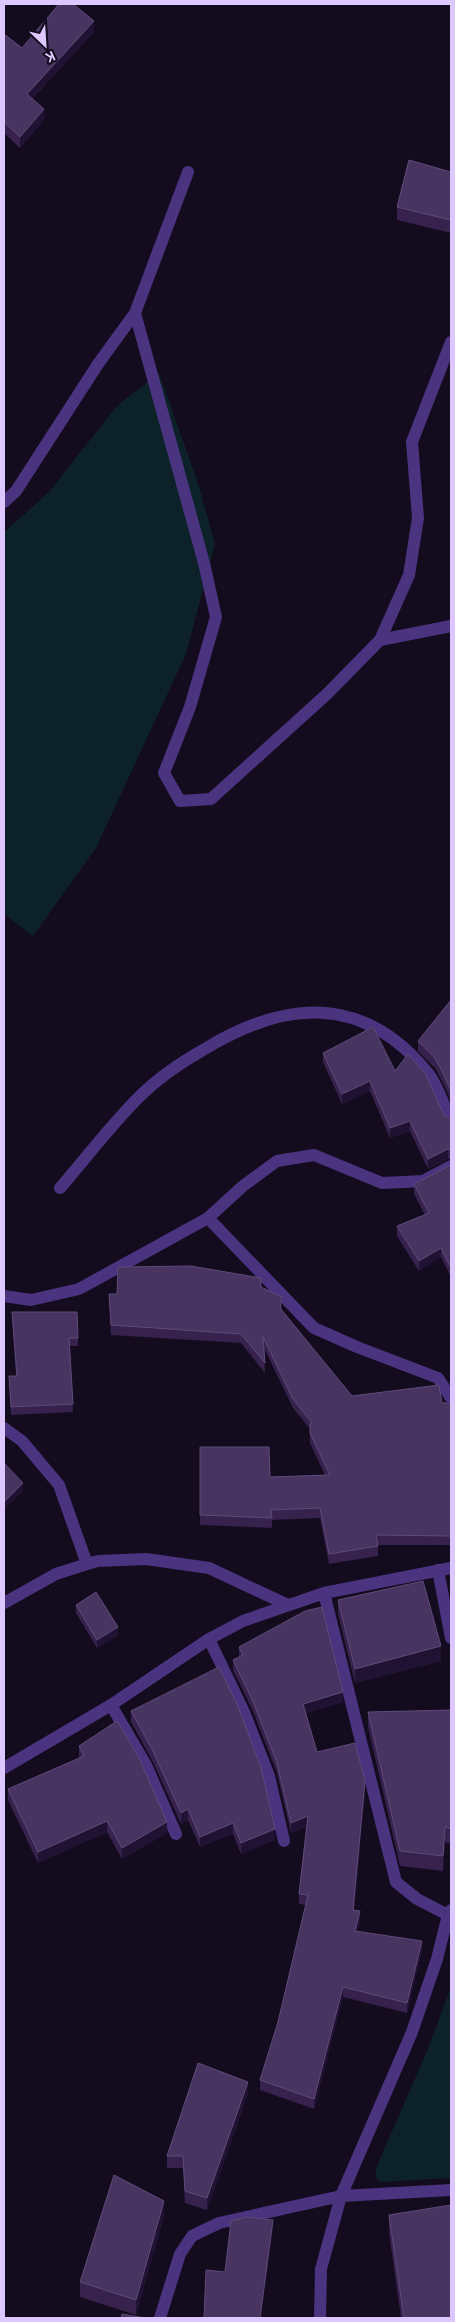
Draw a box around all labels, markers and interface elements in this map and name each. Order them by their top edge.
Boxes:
north arrow [20,20,70,70]
text: K [43,48,58,67]

